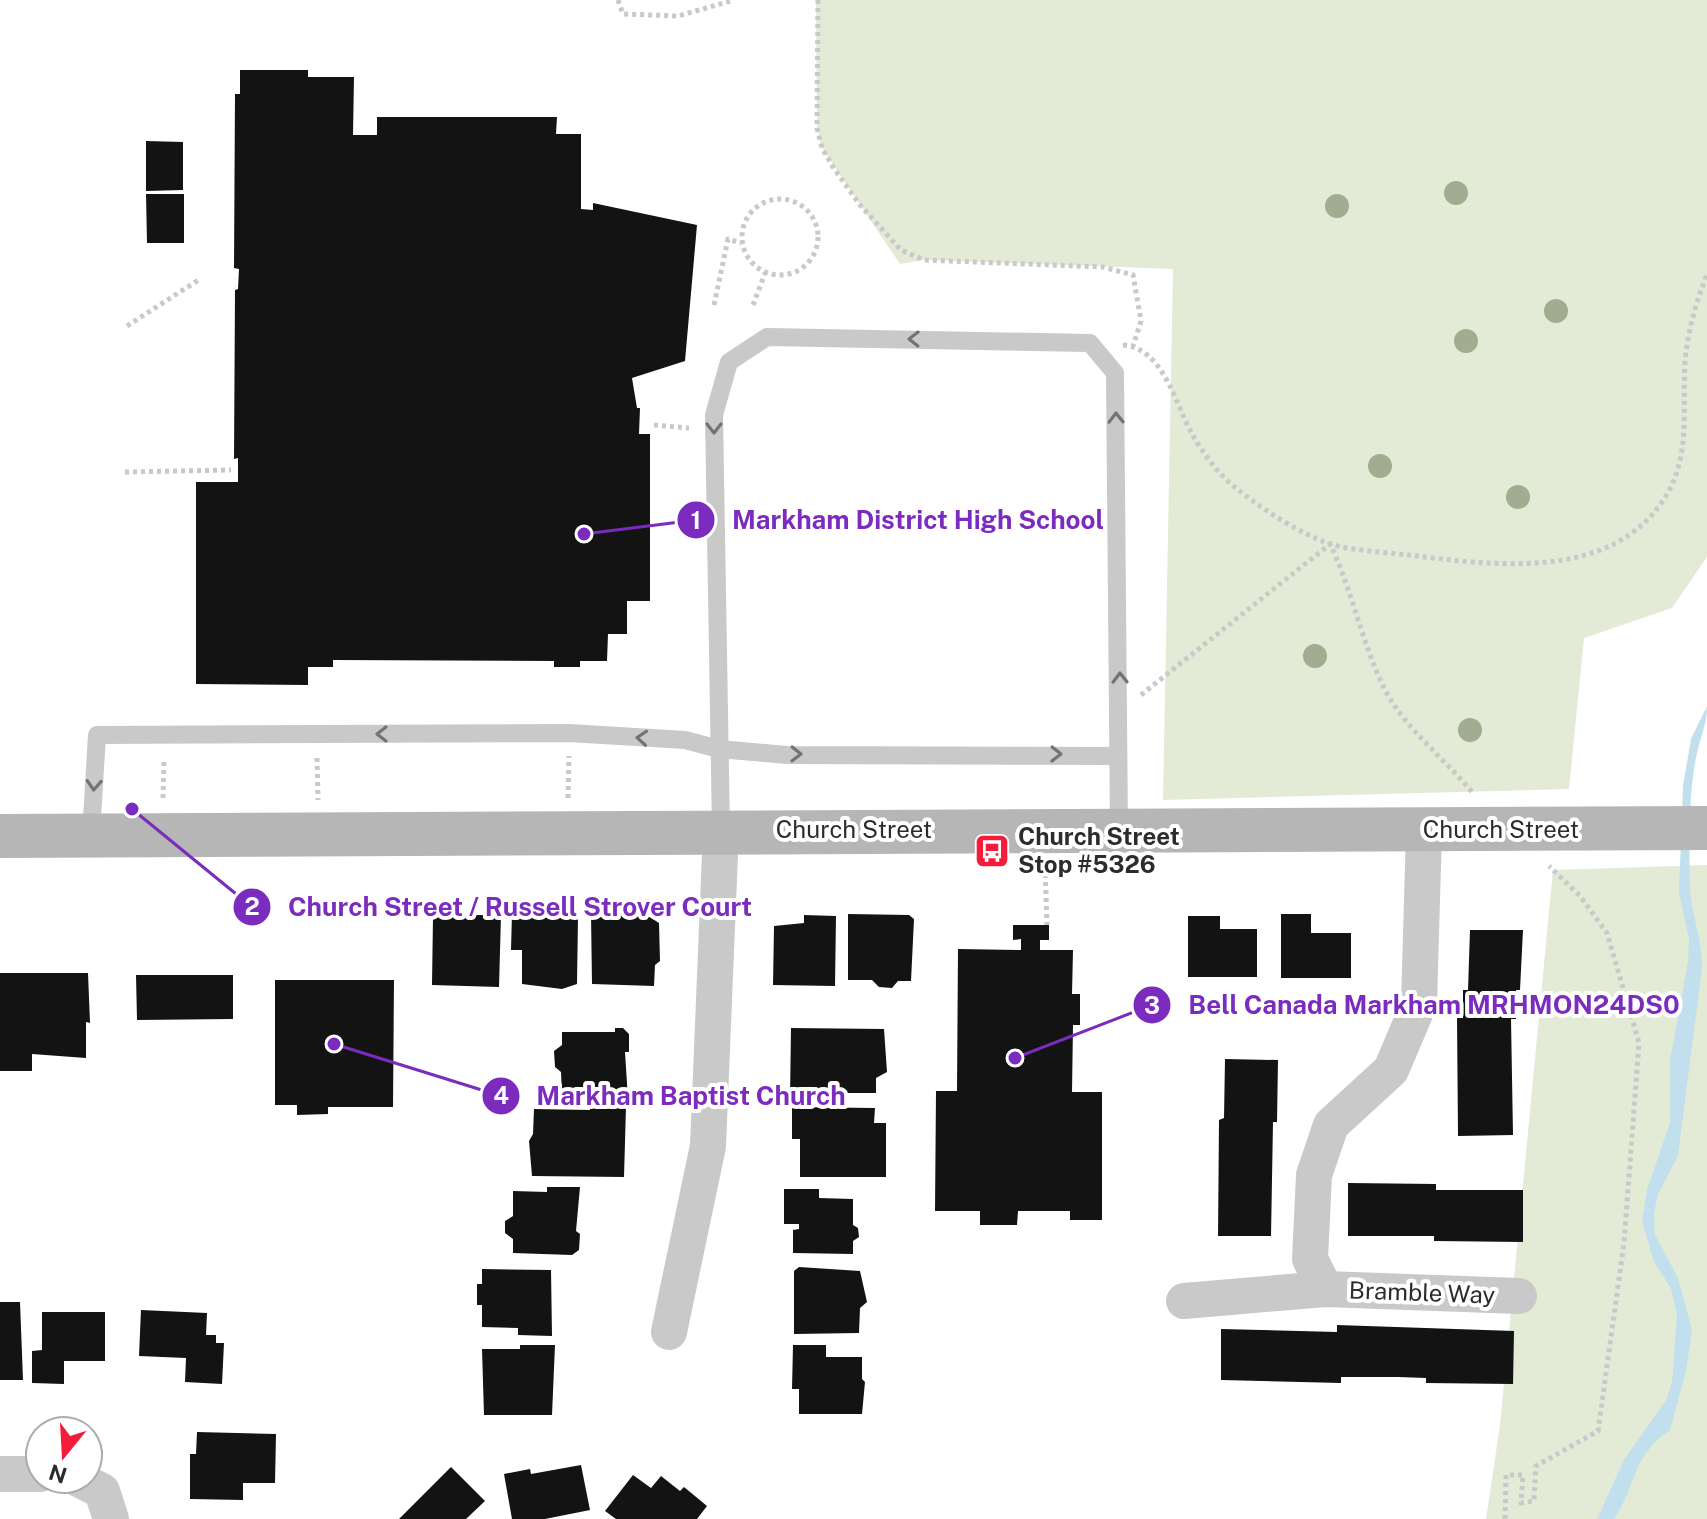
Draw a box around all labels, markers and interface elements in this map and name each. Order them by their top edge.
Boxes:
one-way arrow [907,331,920,348]
one-way arrow [1107,411,1124,424]
one-way arrow [705,422,723,435]
callout: Markham District High School [676,495,1121,545]
text: Markham District High School [732,504,1104,535]
text: 1 [691,506,701,534]
one-way arrow [1111,671,1129,684]
one-way arrow [375,725,388,743]
one-way arrow [635,729,648,746]
one-way arrow [1050,745,1063,762]
one-way arrow [790,746,803,763]
one-way arrow [86,779,103,792]
street label: Church Street [776,815,932,843]
street label: Church Street [1423,815,1579,843]
place label: Church Street Stop #5326 [1018,822,1180,878]
bus stop icon: Church Street Stop #5326 [973,832,1011,870]
callout: Church Street / Russell Strover Court [232,882,768,932]
text: Church Street / Russell Strover Court [288,891,752,922]
text: 2 [244,892,260,920]
callout: Bell Canada Markham MRHMON24DS0 [1132,980,1695,1030]
text: Bell Canada Markham MRHMON24DS0 [1188,989,1680,1020]
text: 3 [1144,991,1160,1019]
callout: Markham Baptist Church [481,1071,862,1121]
text: Markham Baptist Church [536,1080,846,1111]
text: 4 [493,1081,509,1109]
street label: Bramble Way [1348,1275,1496,1309]
north arrow [24,1415,104,1495]
text: N [46,1459,70,1489]

